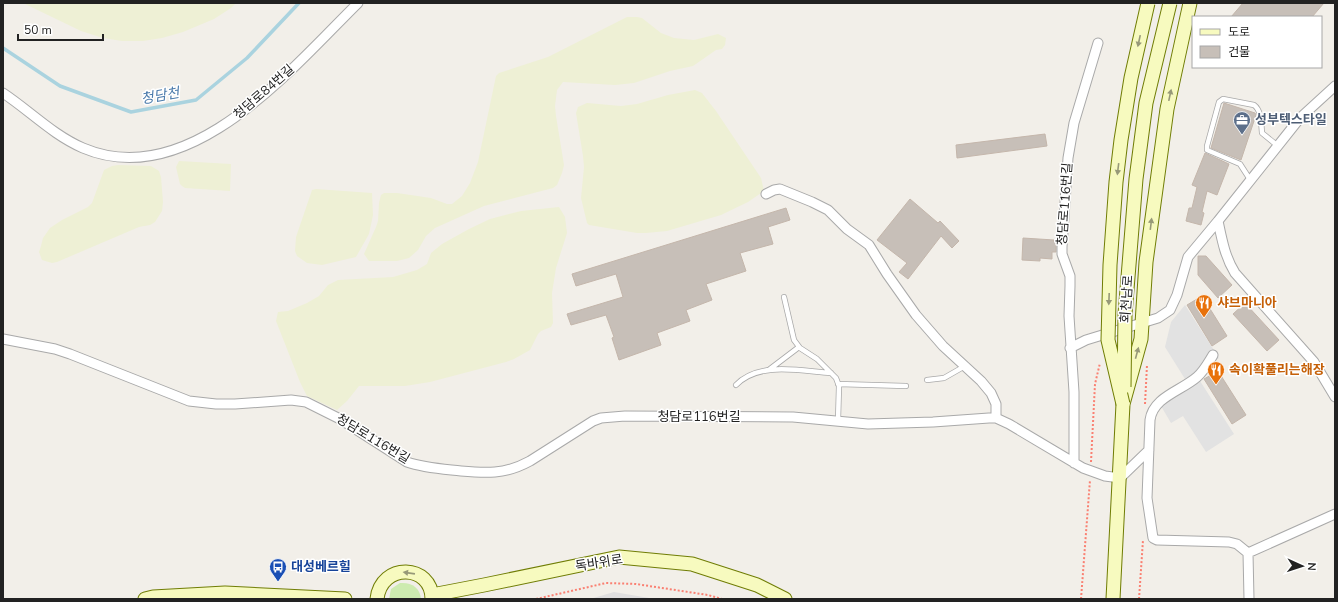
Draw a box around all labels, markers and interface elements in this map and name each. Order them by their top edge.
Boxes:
scale bar [18,16,103,42]
legend [1192,16,1322,68]
text: 50 m [24,22,52,38]
text: 도로 [1228,24,1250,40]
one-way arrow [1136,35,1142,47]
text: 건물 [1228,44,1250,60]
street label: 청담로84번길 [230,60,298,124]
water label: 청담천 [139,83,182,109]
one-way arrow [1167,89,1173,102]
office icon: 성부텍스타일 [1232,110,1252,135]
place label: 성부텍스타일 [1255,111,1327,129]
street label: 청담로116번길 [1053,162,1077,246]
one-way arrow [1114,163,1121,175]
one-way arrow [1148,218,1154,230]
street label: 회천남로 [1116,274,1138,323]
one-way arrow [1106,293,1112,306]
restaurant icon: 샤브마니아 [1194,293,1214,318]
place label: 샤브마니아 [1217,294,1277,312]
one-way arrow [1134,347,1140,359]
restaurant icon: 속이확풀리는해장 [1206,360,1226,385]
place label: 속이확풀리는해장 [1229,361,1325,379]
street label: 청담로116번길 [657,408,741,426]
street label: 청담로116번길 [333,410,413,468]
north arrow [1282,546,1322,586]
street label: 독바위로 [574,550,624,576]
bus stop icon: 대성베르힐 [268,557,288,582]
place label: 대성베르힐 [291,558,351,576]
text: N [1304,562,1319,571]
one-way arrow [403,570,415,576]

